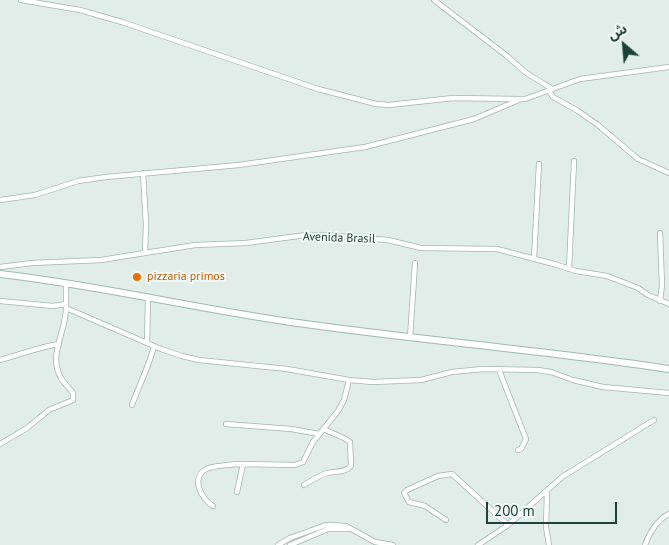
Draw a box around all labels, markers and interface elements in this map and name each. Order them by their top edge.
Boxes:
text: ش [605,19,630,44]
north arrow [599,20,649,70]
street label: Avenida Brasil [302,230,376,246]
place label: pizzaria primos [147,270,225,284]
marker: pizzaria primos [131,271,143,283]
scale bar [489,492,620,524]
text: 200 m [494,501,535,520]

